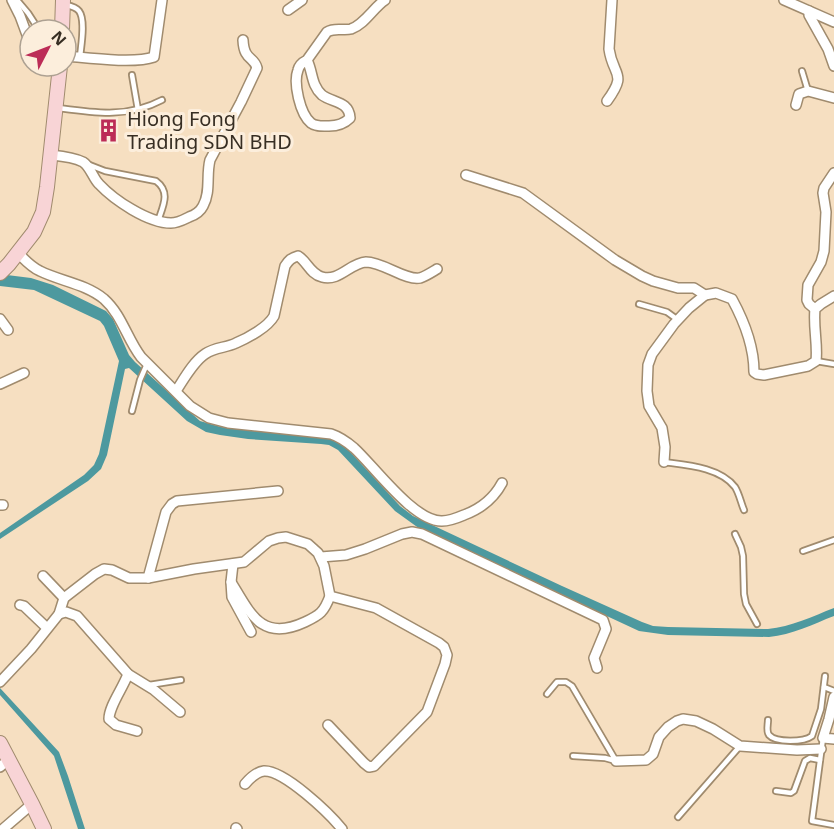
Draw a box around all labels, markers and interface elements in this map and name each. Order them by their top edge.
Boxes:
north arrow [18,18,78,78]
text: N [47,26,72,50]
place label: Hiong Fong Trading SDN BHD [127,105,292,155]
building icon: Hiong Fong Trading SDN BHD [96,117,122,143]

